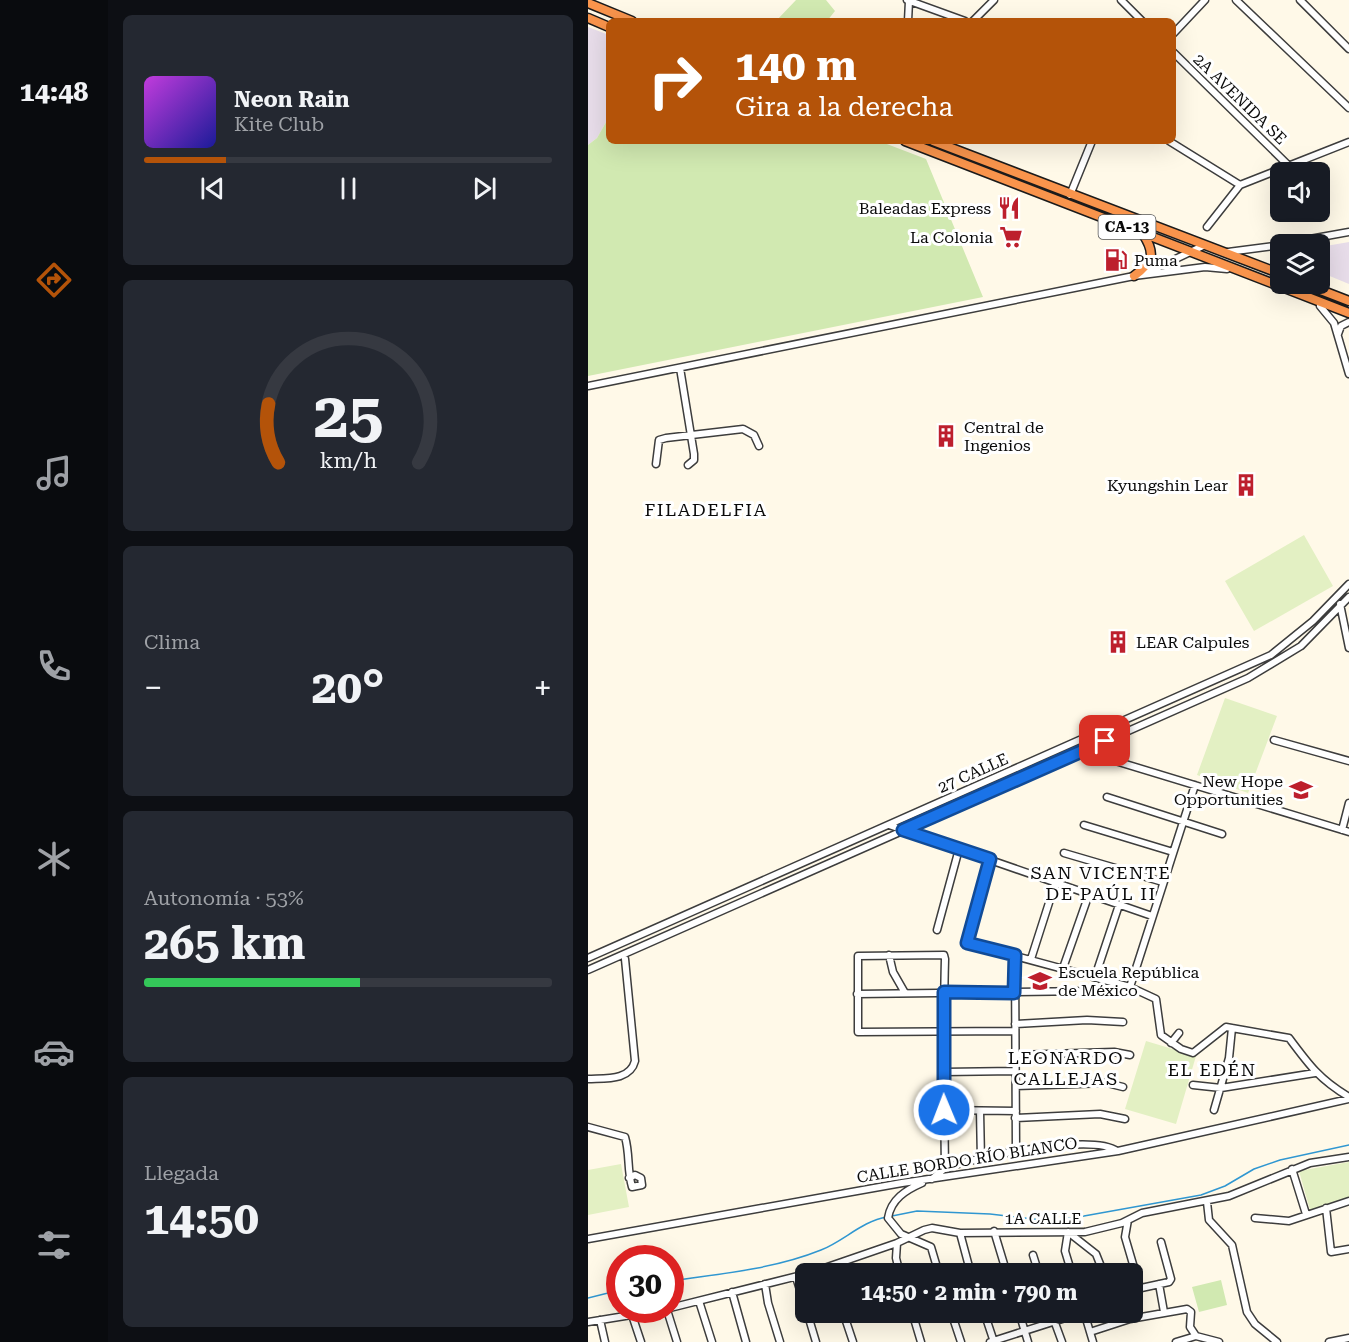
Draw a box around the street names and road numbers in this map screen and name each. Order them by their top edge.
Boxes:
street label: 2A AVENIDA SE [1189,50,1291,148]
road number: CA-13 [1098,215,1156,239]
street label: 27 CALLE [935,749,1011,797]
street label: CALLE BORDO RÍO BLANCO [855,1133,1079,1187]
street label: 1A CALLE [1005,1209,1081,1228]

